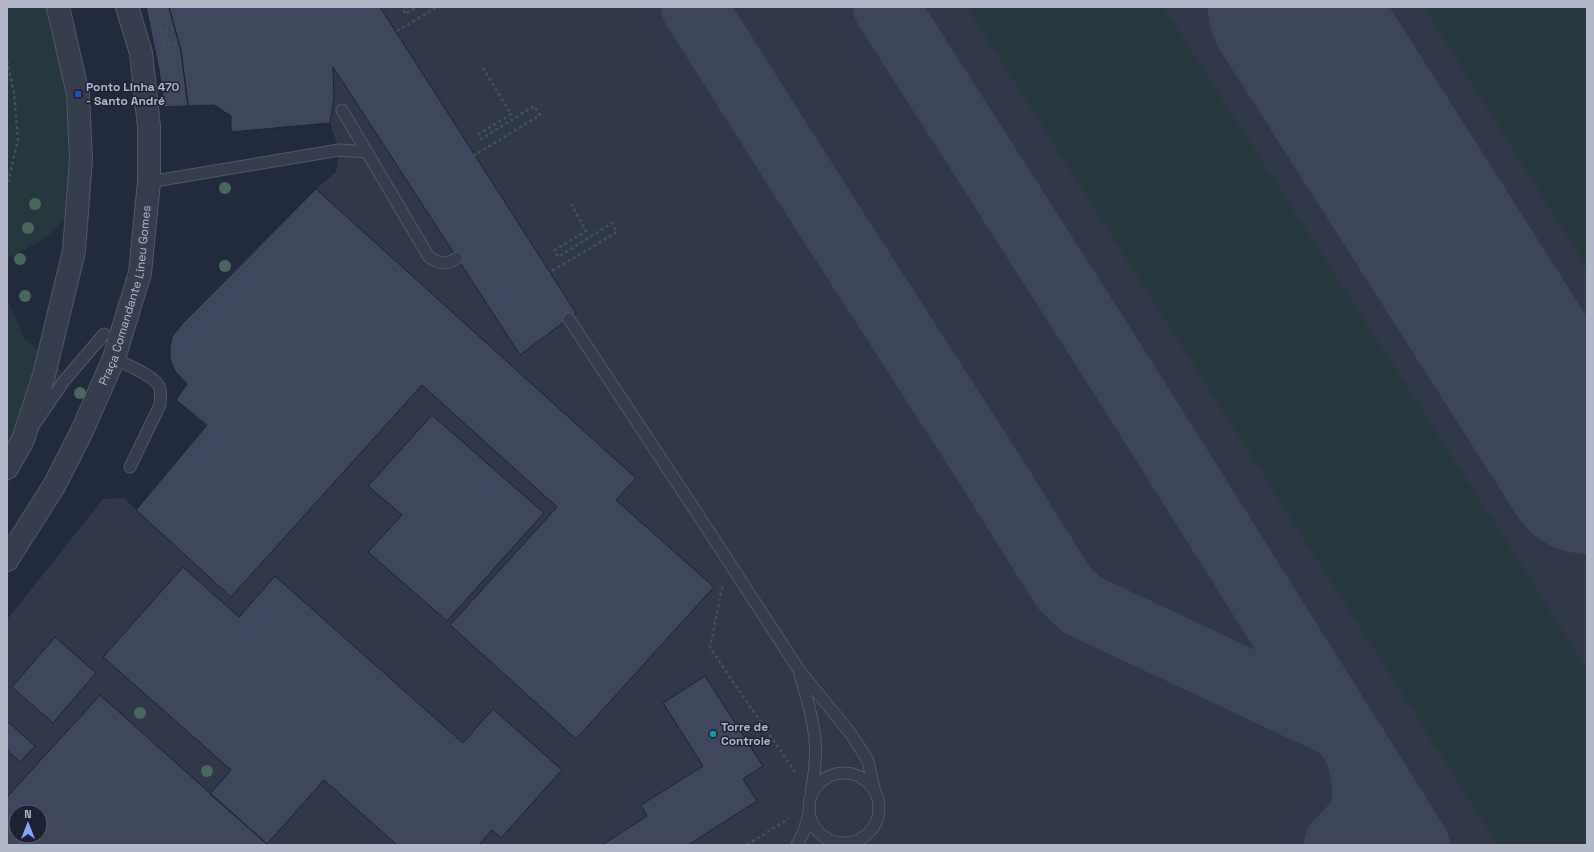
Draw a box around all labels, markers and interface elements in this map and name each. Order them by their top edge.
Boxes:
place label: Ponto Linha 470 - Santo André [86,79,180,109]
marker: Ponto Linha 470 - Santo André [73,89,83,99]
street label: Praça Comandante Lineu Gomes [95,204,155,388]
place label: Torre de Controle [721,719,771,749]
marker: Torre de Controle [708,729,718,739]
north arrow [8,804,48,844]
text: N [24,807,32,821]

